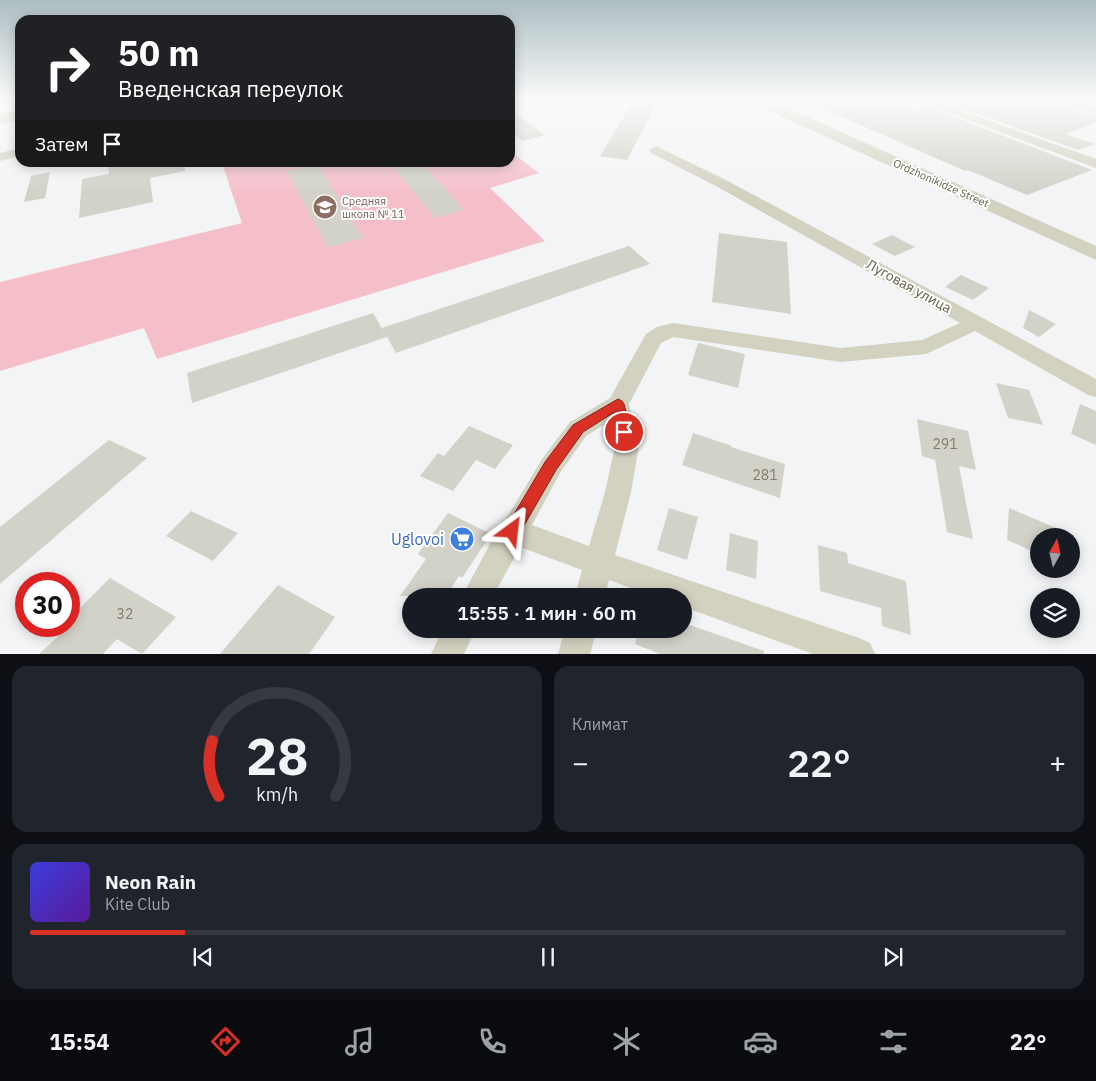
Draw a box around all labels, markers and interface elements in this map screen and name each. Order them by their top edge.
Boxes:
text: 50 m [118,30,200,76]
icon: right [35,35,100,100]
text: Введенская переулок [118,74,343,103]
icon: arrive [98,130,126,158]
text: Затем [35,132,88,156]
street label: Ordzhonikidze Street [891,156,991,210]
school or university icon: Средняя школа № 11 [312,194,338,220]
place label: Средняя школа № 11 [342,194,405,221]
street label: Луговая улица [863,255,955,317]
pin [603,411,645,453]
icon: arrive [610,418,638,446]
house number: 291 [932,435,958,453]
house number: 281 [752,466,778,484]
position arrow [485,504,537,556]
supermarket icon: Uglovoi [449,526,475,552]
north arrow [1030,528,1080,578]
map controls [1030,528,1080,638]
place label: Uglovoi [391,529,444,549]
speed limit sign: 30 [15,572,80,637]
button: layers [1030,588,1080,638]
text: 15:55 · 1 мин · 60 m [457,601,637,625]
house number: 32 [117,605,133,623]
text: Климат [572,714,628,734]
text: 28 [246,722,308,789]
text: 22° [787,738,851,787]
text: − [572,744,589,781]
text: + [1049,744,1066,781]
text: km/h [256,783,298,806]
text: Neon Rain [105,870,196,894]
text: Kite Club [105,894,170,914]
icon: previous [189,943,217,971]
icon: pause [534,943,562,971]
icon: next [879,943,907,971]
icon: directions [208,1024,243,1059]
icon: music [342,1024,377,1059]
icon: phone [475,1024,510,1059]
icon: climate [609,1024,644,1059]
icon: car [743,1024,778,1059]
icon: filters [876,1024,911,1059]
text: 15:54 [49,1027,109,1056]
text: 22° [1010,1027,1047,1056]

